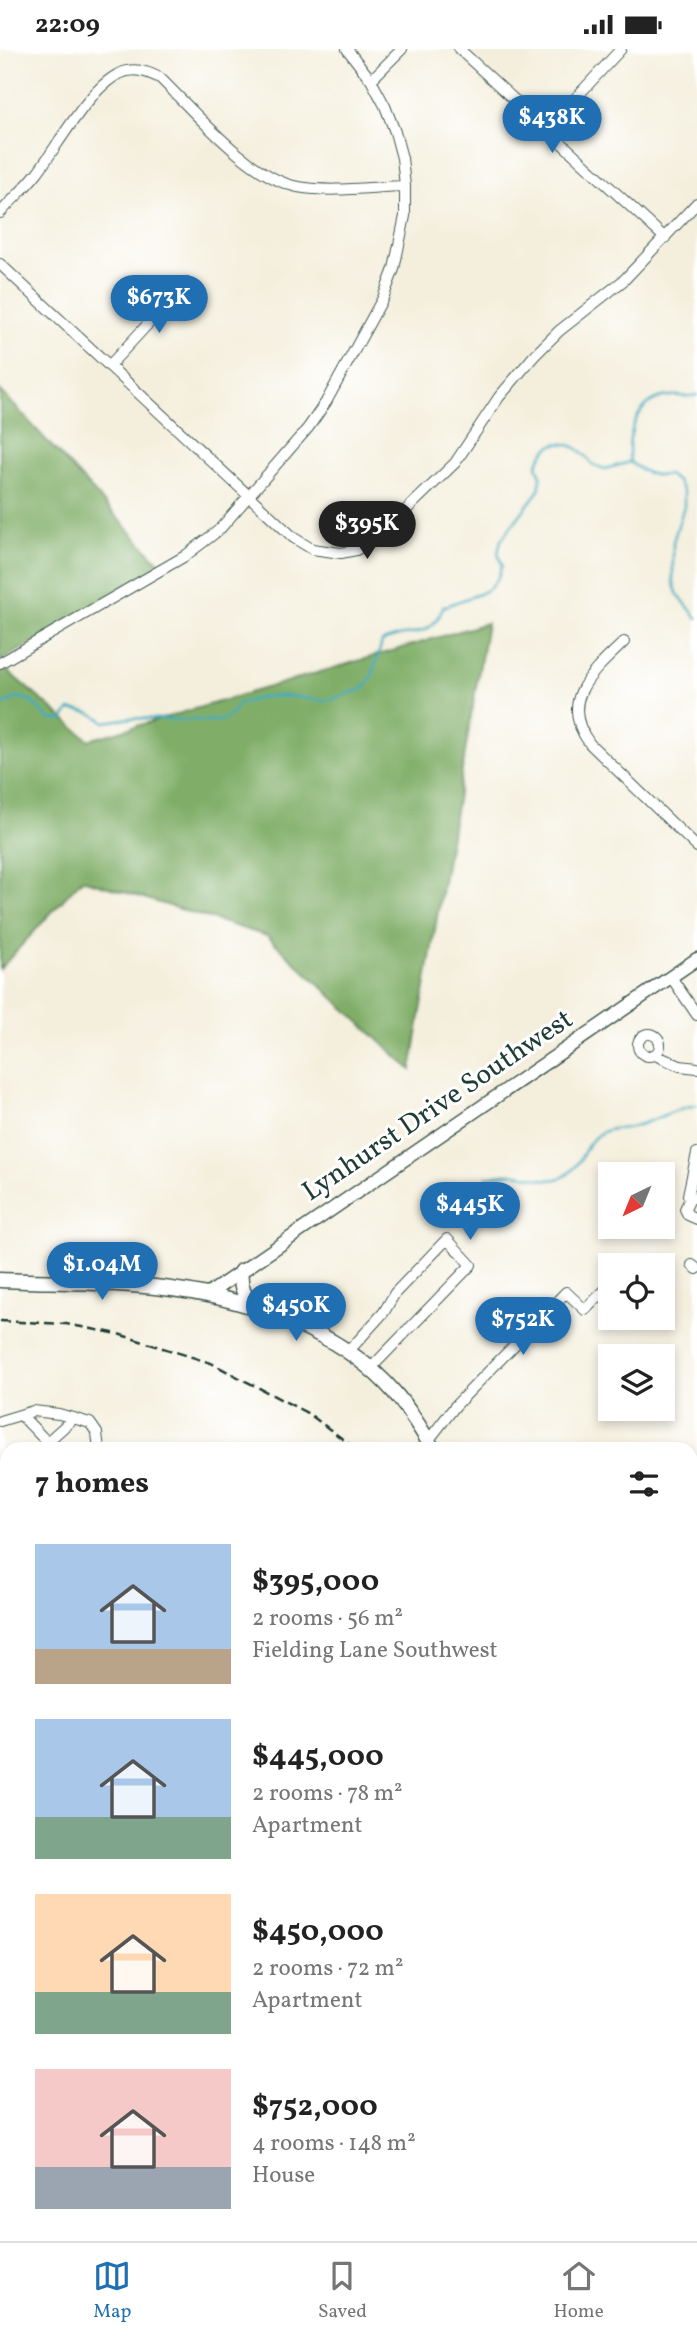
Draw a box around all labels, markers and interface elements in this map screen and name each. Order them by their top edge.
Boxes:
text: 22:09 [35,7,100,43]
pin: $438K [503,95,601,155]
text: $438K [519,102,585,134]
pin: $673K [110,275,208,335]
text: $673K [127,282,191,314]
pin: $395K [318,501,416,561]
text: $395K [335,508,399,540]
street label: Lynhurst Drive Southwest [295,1001,581,1211]
north arrow [598,1162,676,1239]
map controls [598,1162,675,1421]
pin: $445K [421,1183,519,1242]
text: $445K [436,1189,504,1221]
pin: $1.04M [45,1243,159,1302]
text: $1.04M [63,1249,141,1281]
button: locate [598,1253,675,1330]
pin: $450K [247,1283,345,1343]
text: $450K [262,1290,330,1322]
pin: $752K [474,1297,572,1357]
text: $752K [491,1304,555,1336]
button: layers [598,1344,675,1421]
text: 7 homes [35,1463,149,1505]
icon: filters [625,1465,663,1503]
text: $395,000 [252,1561,379,1603]
icon: home [91,1572,175,1656]
text: 2 rooms · 56 m² [252,1603,403,1635]
text: Fielding Lane Southwest [252,1635,498,1667]
text: $445,000 [252,1736,384,1778]
icon: home [91,1747,175,1831]
text: 2 rooms · 78 m² [252,1778,403,1810]
text: Apartment [252,1810,363,1842]
text: $450,000 [252,1911,384,1953]
icon: home [91,1922,175,2006]
text: 2 rooms · 72 m² [252,1953,403,1985]
text: Apartment [252,1985,363,2017]
text: $752,000 [252,2086,378,2128]
icon: home [91,2097,175,2181]
text: 4 rooms · 148 m² [252,2128,416,2160]
text: House [252,2160,315,2192]
tab: Map [93,2257,131,2325]
tab: Saved [318,2257,367,2325]
tab: Home [553,2257,604,2325]

